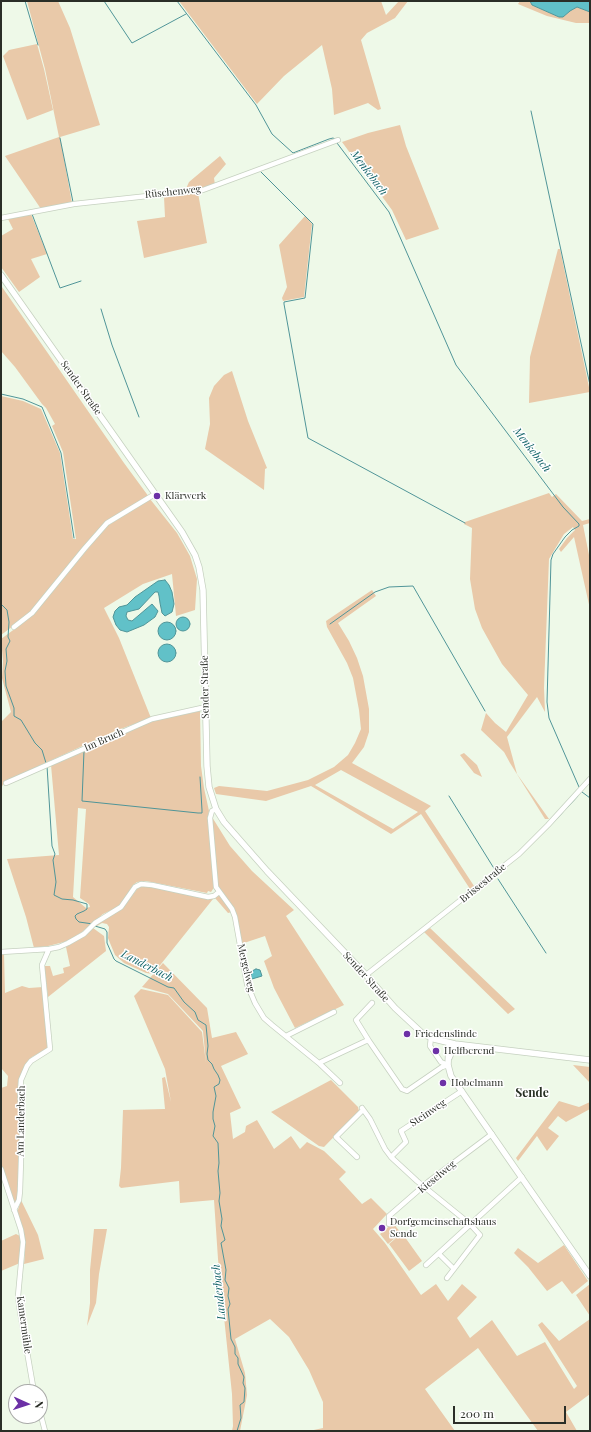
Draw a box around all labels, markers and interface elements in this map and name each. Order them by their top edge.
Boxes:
water label: Menkebach [348,148,390,198]
street label: Rüschenweg [144,183,202,201]
street label: Sender Straße [58,359,104,417]
water label: Menkebach [511,425,553,475]
place label: Klärwerk [165,490,206,502]
marker: Klärwerk [152,491,162,501]
street label: Sender Straße [198,655,212,719]
street label: Im Bruch [82,726,126,754]
street label: Brissestraße [458,861,508,905]
street label: Mergelweg [235,943,257,993]
water label: Landerbach [119,947,175,985]
street label: Sender Straße [340,949,392,1005]
place label: Friedenslinde [415,1028,477,1040]
marker: Friedenslinde [402,1029,412,1039]
place label: Helfberend [444,1045,494,1057]
marker: Helfberend [431,1046,441,1056]
place label: Hobelmann [451,1077,503,1089]
marker: Hobelmann [438,1078,448,1088]
street label: Am Landerbach [14,1085,28,1157]
district label: Sende [515,1086,549,1100]
street label: Steinweg [408,1097,448,1129]
street label: Kieselweg [416,1158,458,1196]
place label: Dorfgemeinschaftshaus Sende [390,1216,496,1240]
marker: Dorfgemeinschaftshaus Sende [377,1223,387,1233]
water label: Landerbach [210,1264,228,1320]
street label: Kamermühle [14,1295,34,1355]
north arrow [8,1384,48,1424]
scale bar [455,1398,568,1424]
text: N [32,1400,47,1409]
text: 200 m [460,1405,494,1421]

